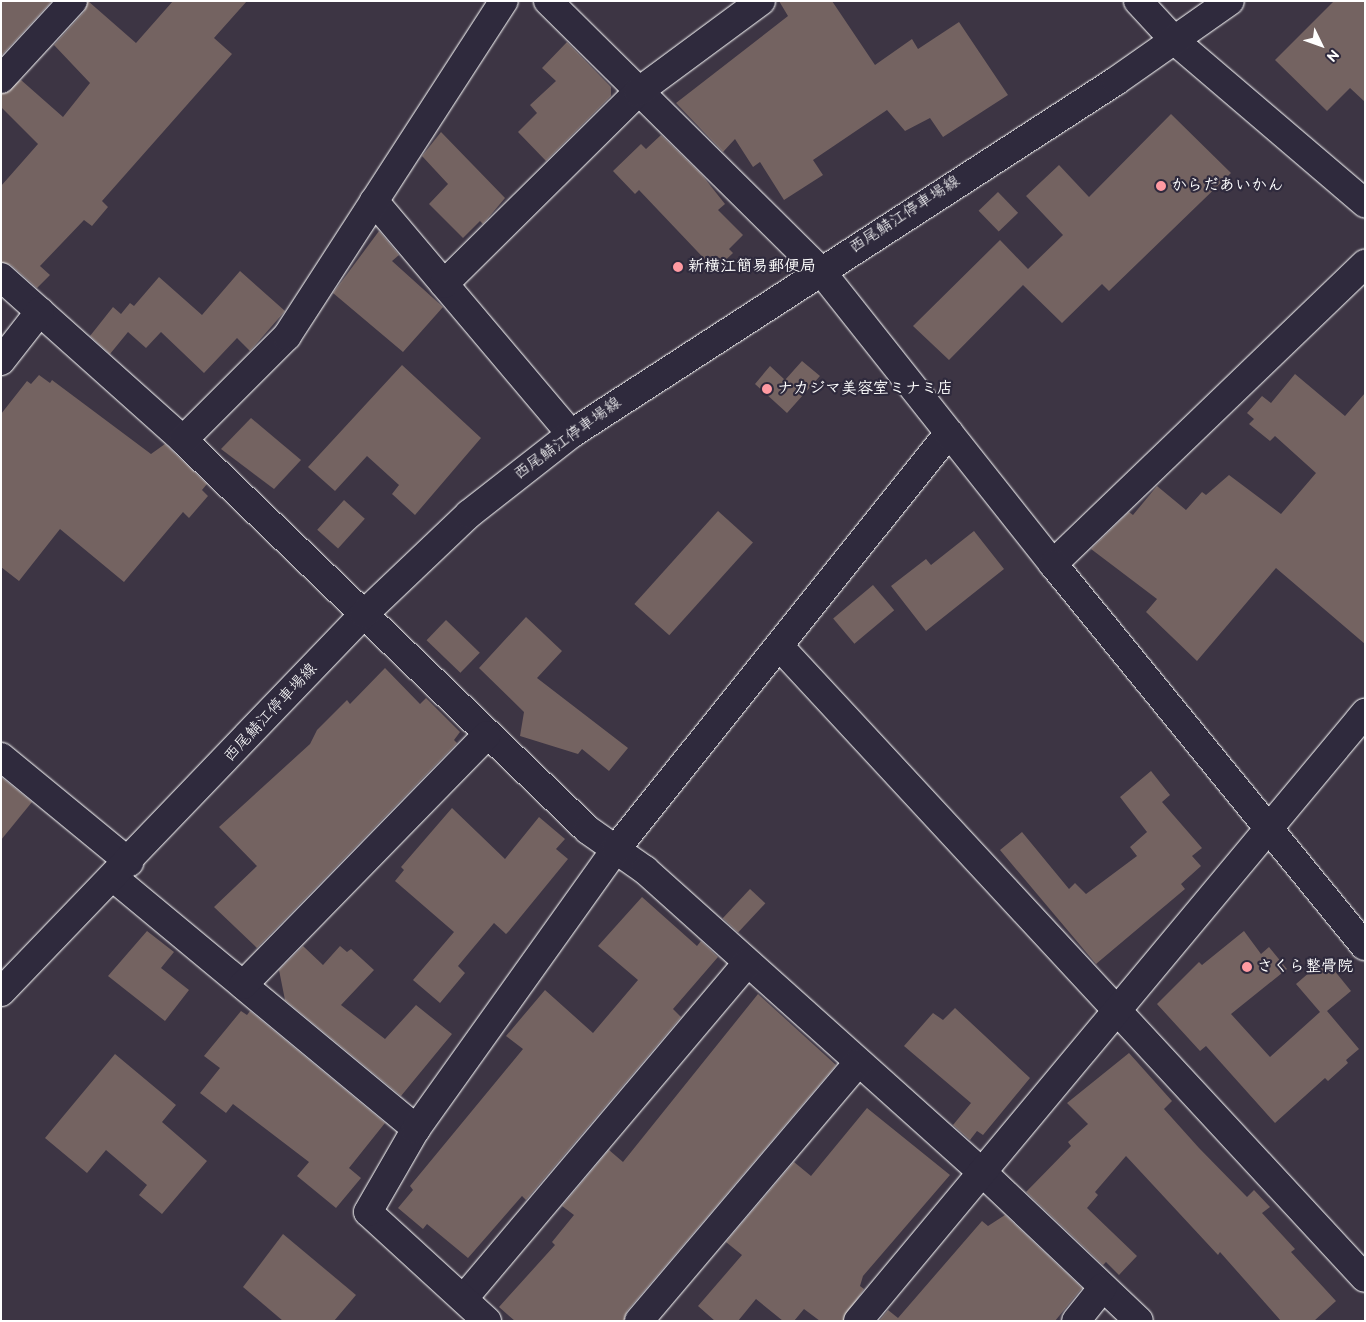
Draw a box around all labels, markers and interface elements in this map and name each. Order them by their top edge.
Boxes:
north arrow [1296,20,1346,70]
text: N [1323,46,1342,65]
street label: 西尾鯖江停車場線 [846,172,964,258]
place label: からだあいかん [1171,176,1283,196]
marker: からだあいかん [1155,180,1167,192]
place label: 新横江簡易郵便局 [688,257,816,277]
marker: 新横江簡易郵便局 [672,261,684,273]
place label: ナカジマ美容室ミナミ店 [777,379,953,399]
marker: ナカジマ美容室ミナミ店 [761,383,773,395]
street label: 西尾鯖江停車場線 [511,394,625,484]
street label: 西尾鯖江停車場線 [220,660,322,766]
place label: さくら整骨院 [1257,957,1353,977]
marker: さくら整骨院 [1241,961,1253,973]

